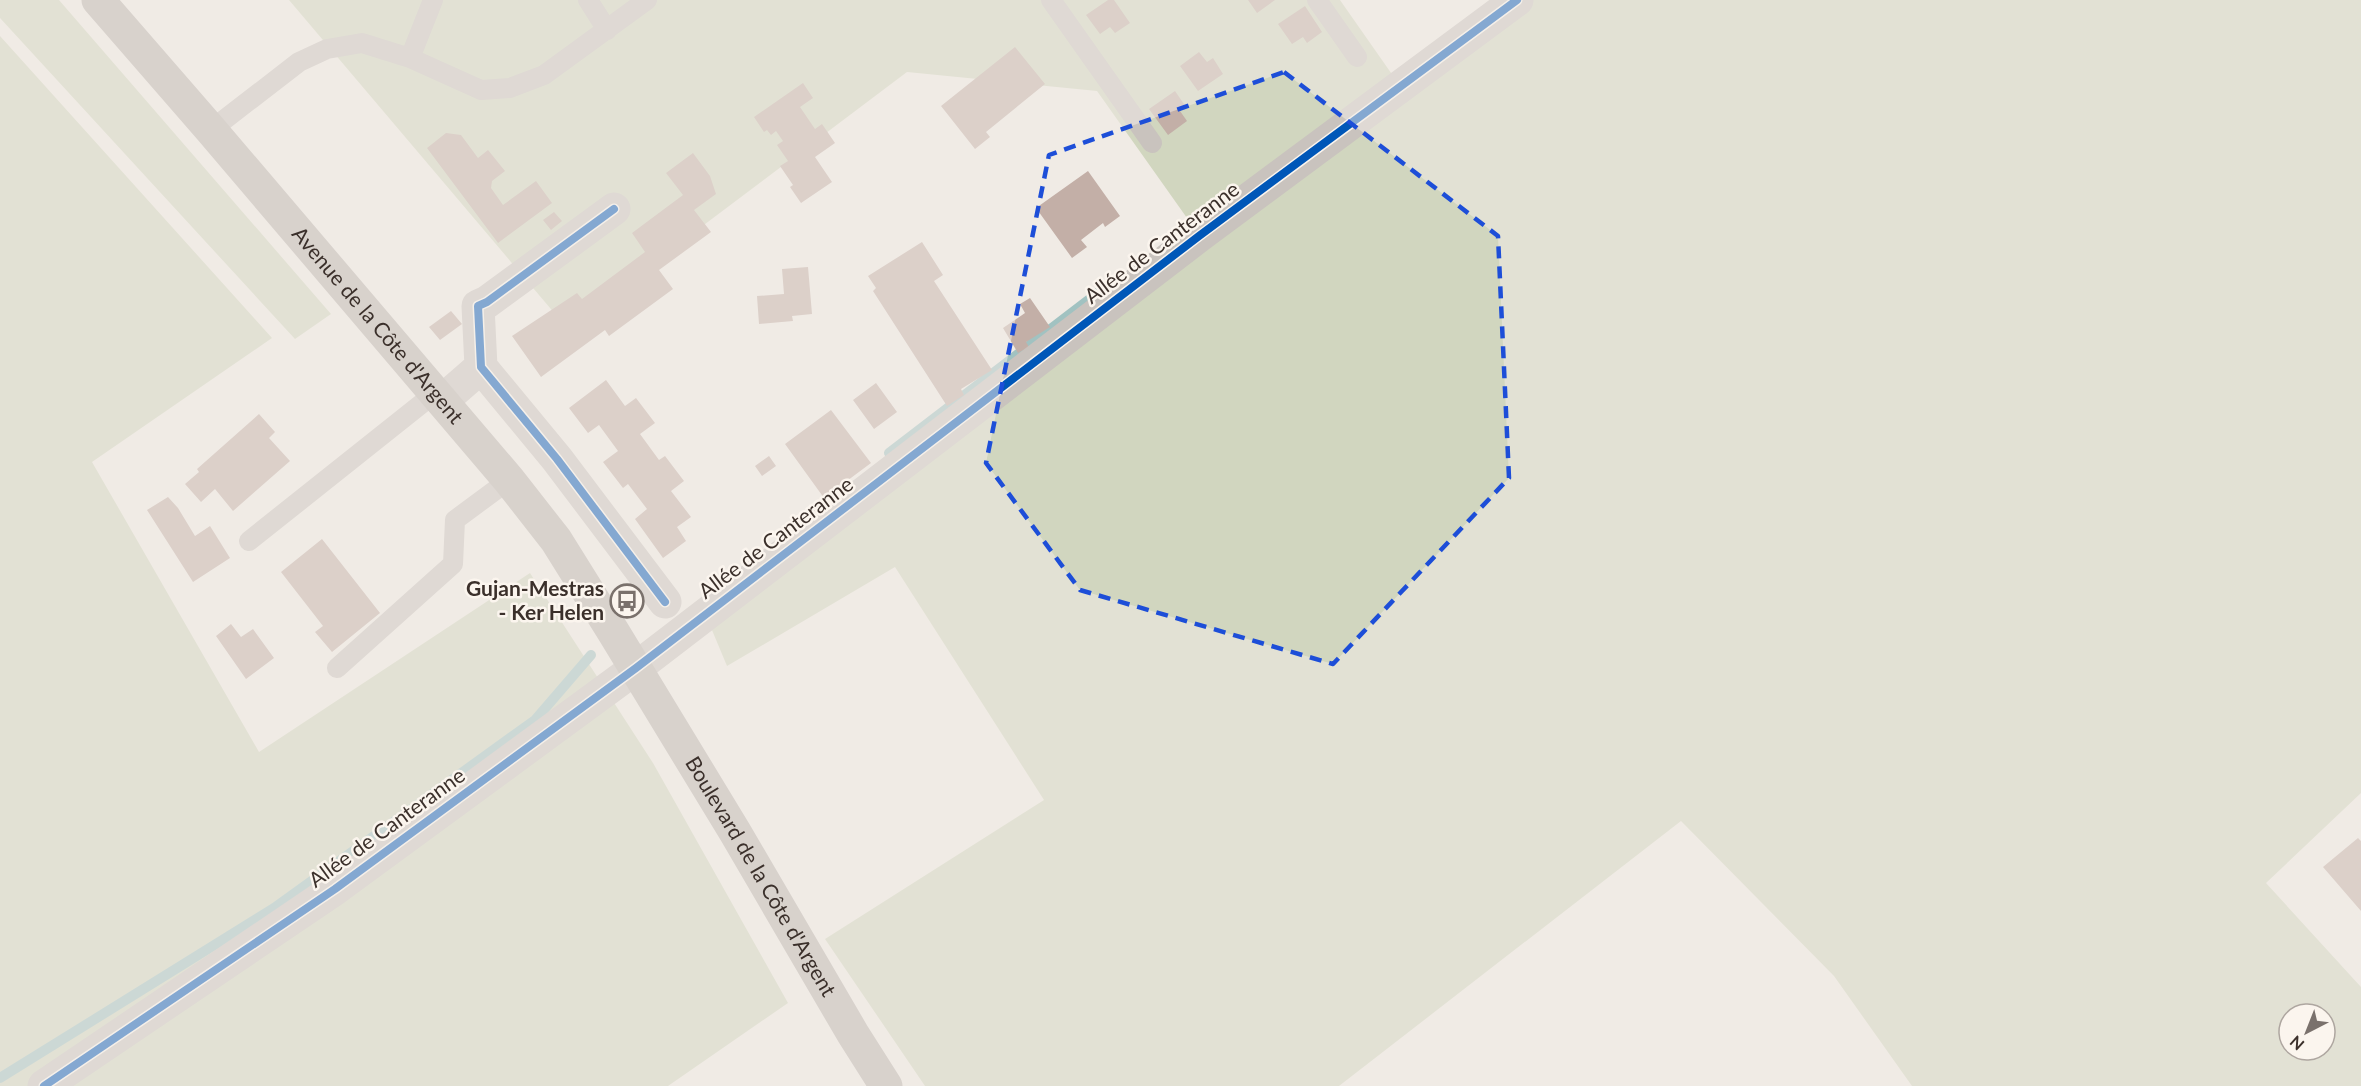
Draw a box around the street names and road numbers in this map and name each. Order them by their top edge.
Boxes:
street label: Allée de Canteranne [1079,176,1243,308]
street label: Avenue de la Côte d'Argent [288,221,470,429]
street label: Allée de Canteranne [693,471,857,603]
street label: Boulevard de la Côte d'Argent [681,751,842,1001]
street label: Allée de Canteranne [303,762,469,892]

